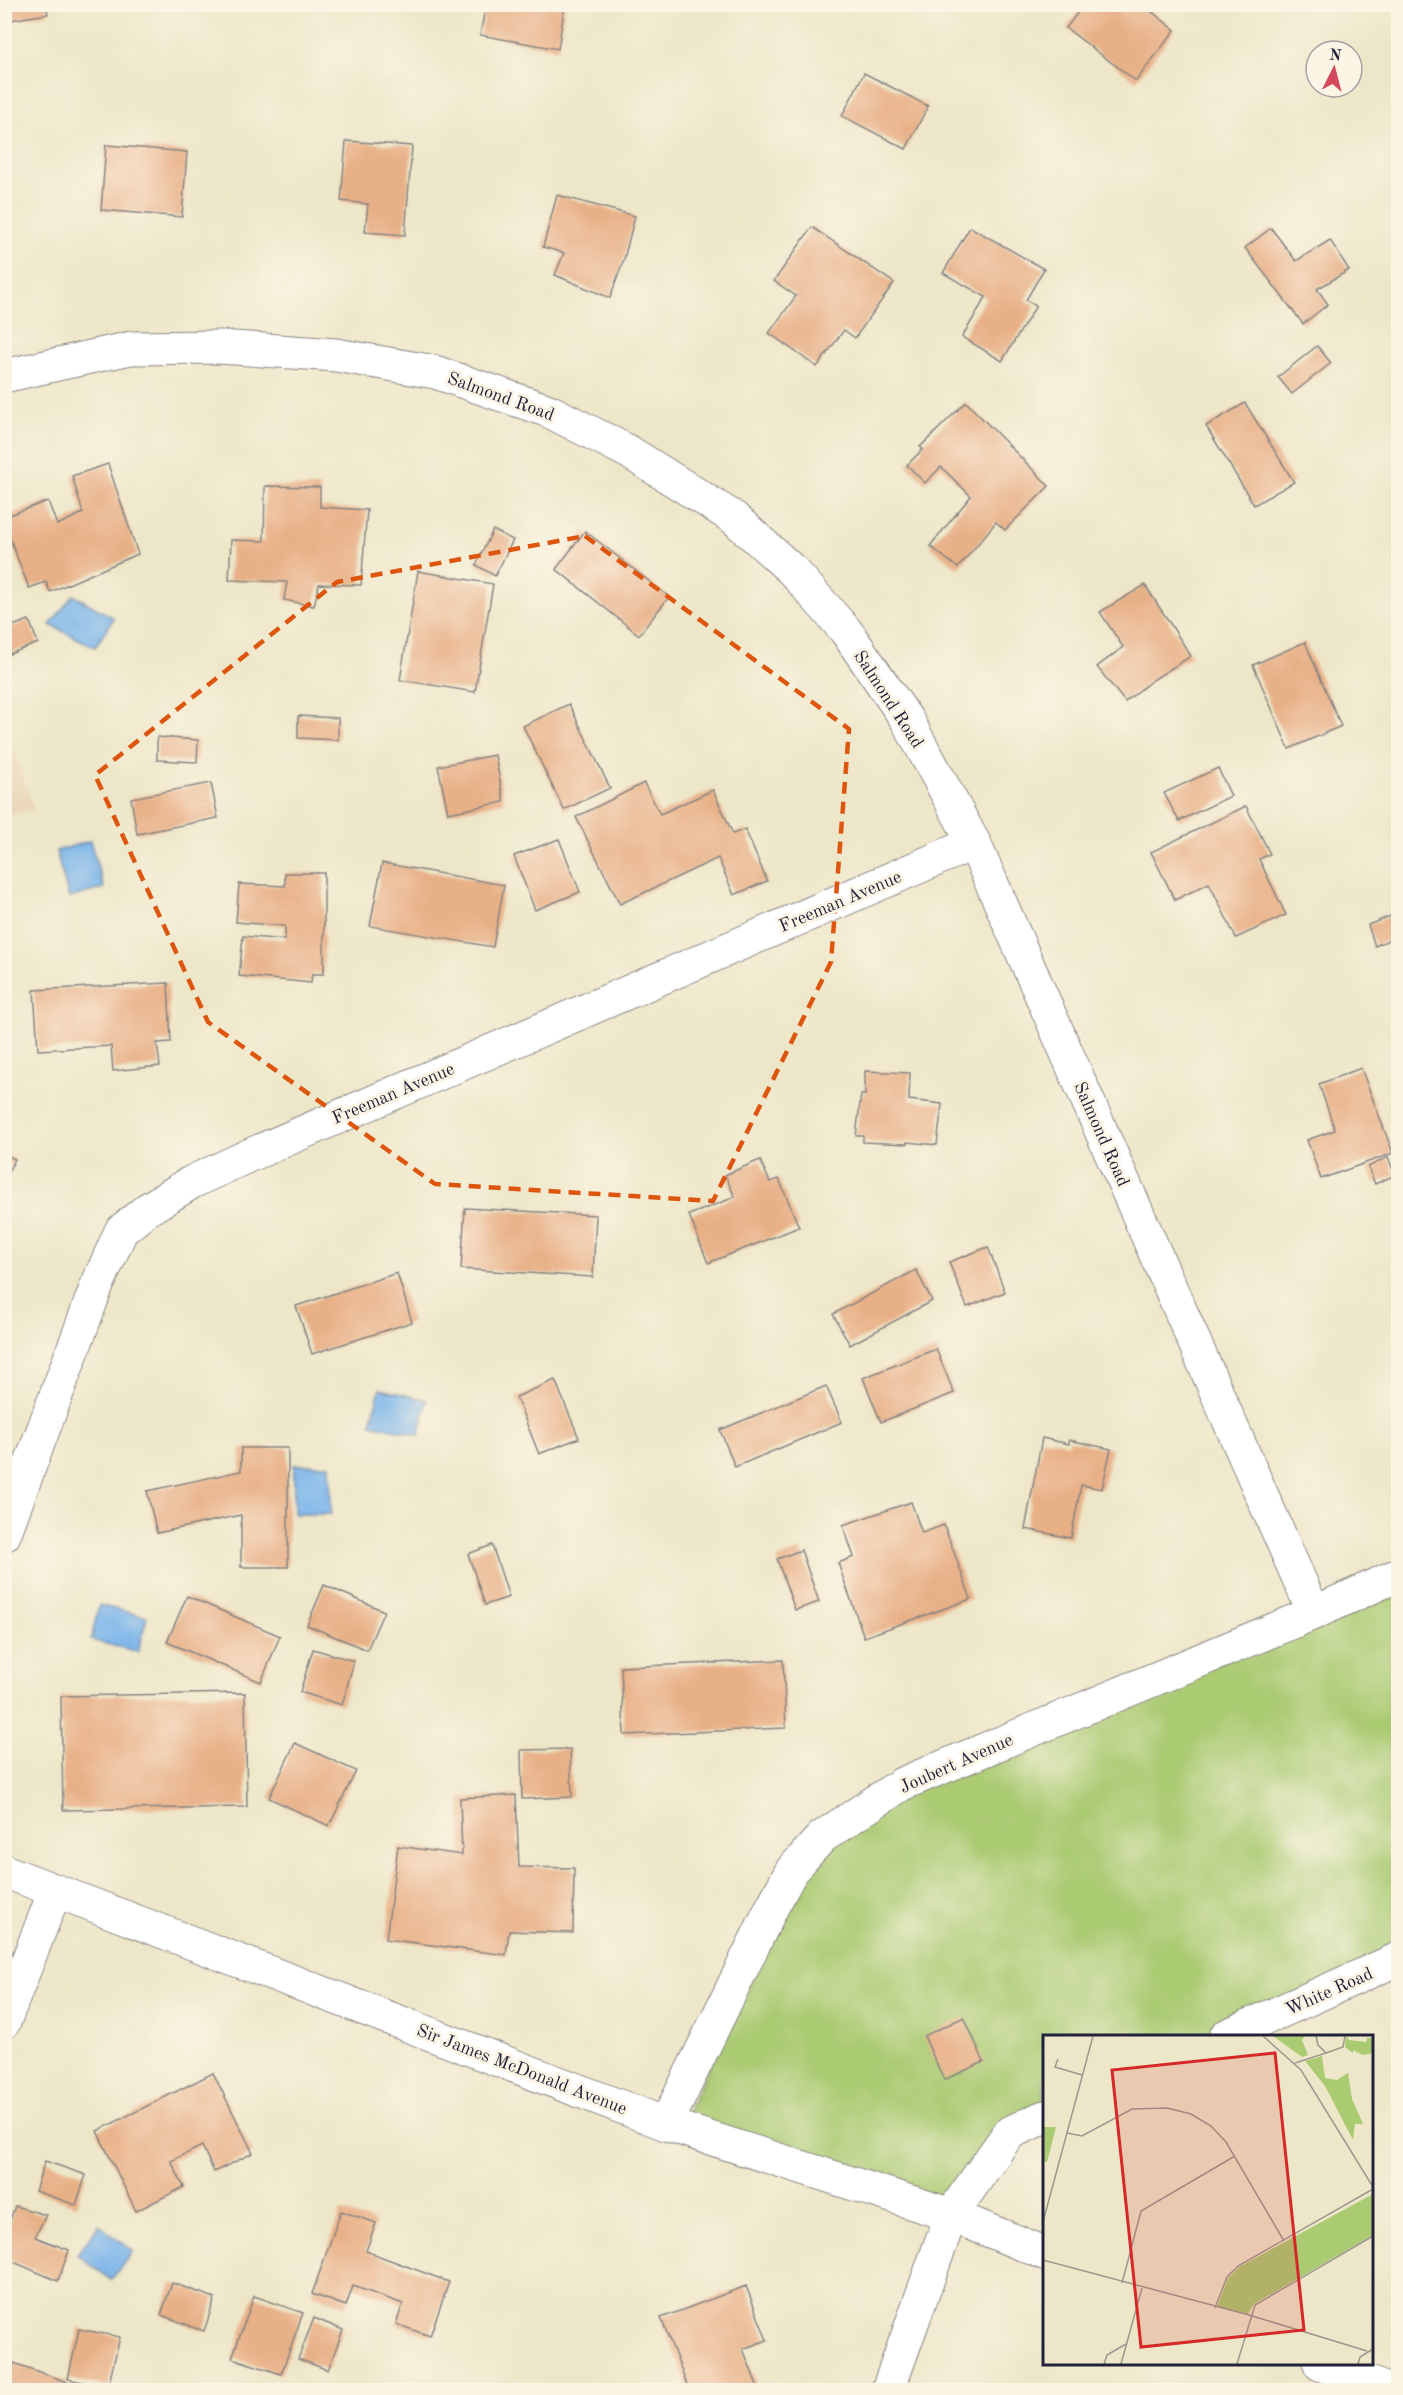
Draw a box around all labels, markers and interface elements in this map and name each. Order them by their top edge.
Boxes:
north arrow [1304,39,1364,99]
text: N [1328,47,1343,65]
street label: Salmond Road [445,369,557,425]
street label: Salmond Road [850,648,926,752]
street label: Freeman Avenue [776,868,904,936]
street label: Freeman Avenue [329,1060,457,1128]
street label: Salmond Road [1070,1079,1132,1189]
street label: Joubert Avenue [897,1731,1016,1797]
street label: White Road [1283,1965,1376,2019]
street label: Sir James McDonald Avenue [414,2021,629,2118]
inset map [1043,2035,1373,2365]

